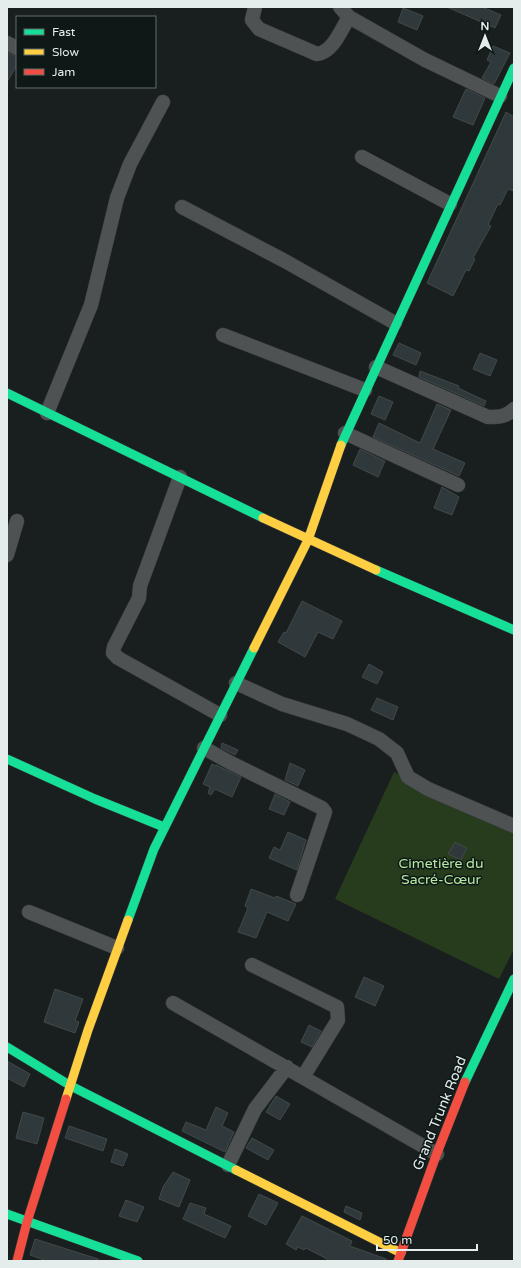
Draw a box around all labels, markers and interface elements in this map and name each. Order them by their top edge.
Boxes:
legend [16,16,156,88]
north arrow [465,16,505,56]
text: N [481,20,489,33]
text: Fast [52,25,76,39]
text: Slow [52,45,79,59]
text: Jam [52,65,75,79]
park label: Cimetière du Sacré-Cœur [399,855,483,888]
street label: Grand Trunk Road [409,1054,470,1173]
scale bar [377,1226,477,1252]
text: 50 m [383,1233,412,1247]

